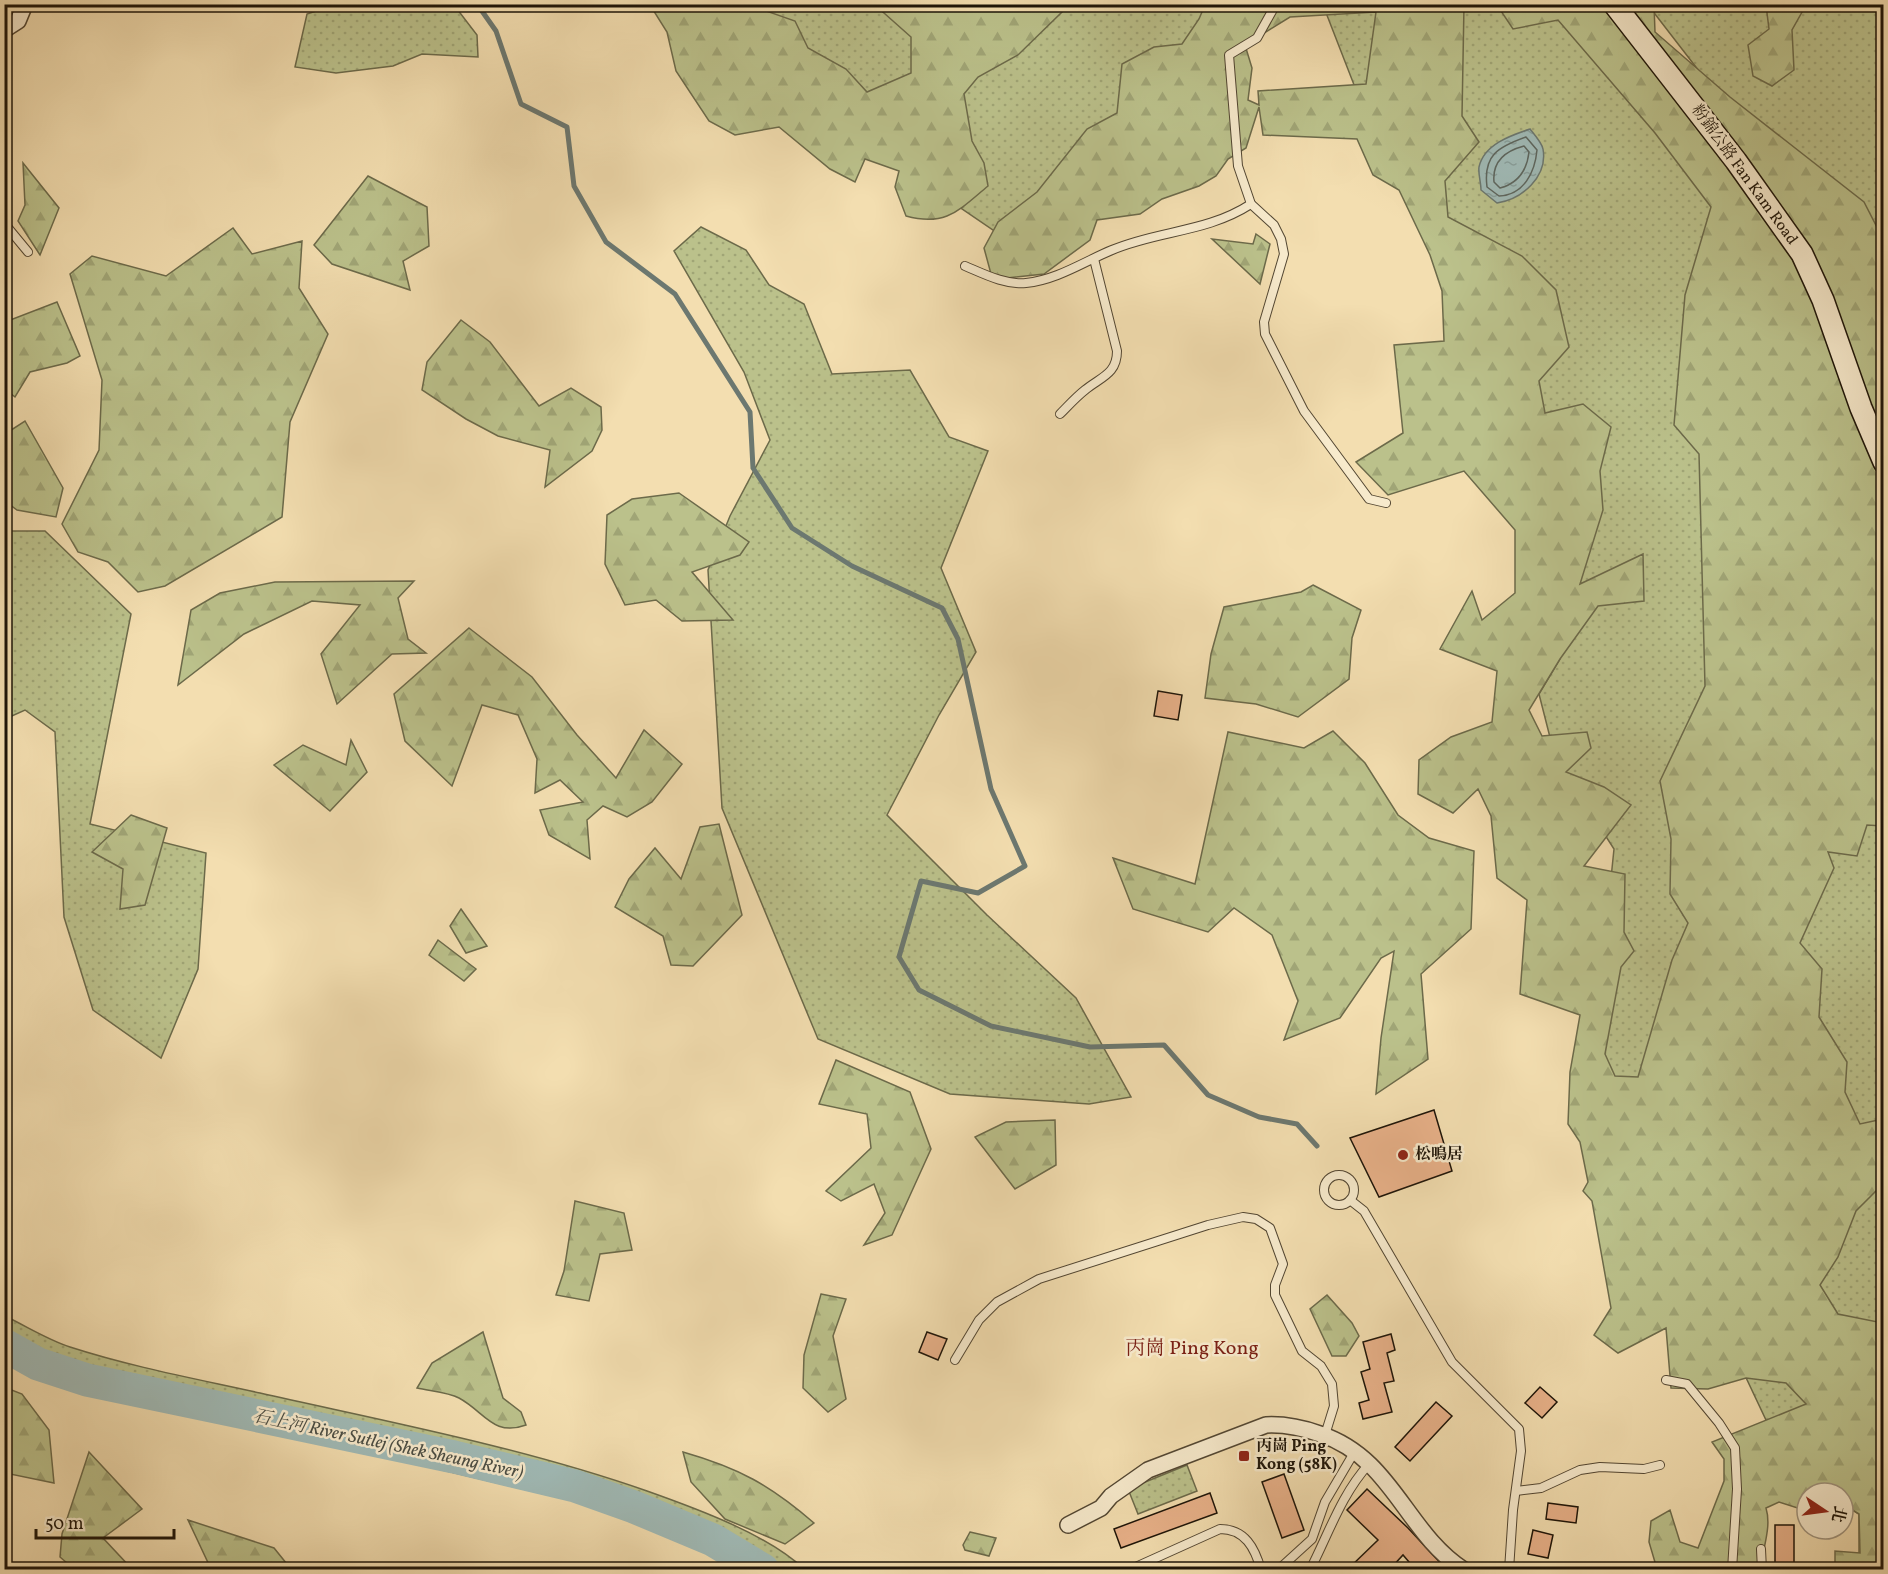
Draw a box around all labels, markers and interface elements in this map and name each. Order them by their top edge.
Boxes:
street label: 粉錦公路 Fan Kam Road [1686,100,1802,250]
place label: 松鳴居 [1415,1144,1463,1166]
marker: 松鳴居 [1396,1148,1410,1162]
district label: 丙崗 Ping Kong [1125,1335,1259,1363]
water label: 石上河 River Sutlej (Shek Sheung River) [250,1404,526,1486]
place label: 丙崗 Ping Kong (58K) [1256,1436,1337,1476]
marker: 丙崗 Ping Kong (58K) [1237,1449,1251,1463]
north arrow [1795,1481,1855,1541]
scale bar [36,1502,174,1540]
text: 北 [1825,1504,1850,1524]
text: 50 m [45,1512,84,1537]

